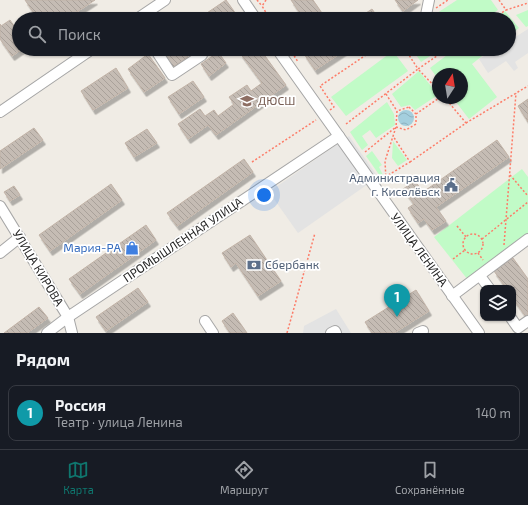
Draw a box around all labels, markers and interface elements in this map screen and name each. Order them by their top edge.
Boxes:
search box [12,12,516,56]
icon: search [26,23,48,45]
text: Поиск [58,25,101,43]
north arrow [432,68,468,104]
school or university icon: ДЮСШ [239,93,255,109]
place label: ДЮСШ [258,93,295,107]
place label: Администрация г. Киселёвск [349,170,441,198]
public building icon: Администрация г. Киселёвск [443,177,459,193]
your location [254,185,274,205]
street label: ПРОМЫШЛЕННАЯ УЛИЦА [120,194,245,284]
street label: УЛИЦА ЛЕНИНА [389,210,451,289]
street label: УЛИЦА КИРОВА [11,227,67,309]
place label: Мария-РА [63,240,122,254]
shop icon: Мария-РА [124,240,140,256]
bank icon: Сбербанк [246,257,262,273]
place label: Сбербанк [265,257,320,271]
pin: 1 [384,284,410,317]
map controls [480,285,516,321]
button: layers [480,285,516,321]
text: Рядом [16,349,70,369]
text: Россия [55,396,106,414]
text: 1 [27,405,33,421]
text: 140 m [476,405,511,421]
text: Театр · улица Ленина [55,414,183,430]
tab: Карта [63,459,94,496]
tab: Маршрут [220,459,269,496]
tab: Сохранённые [395,459,465,496]

